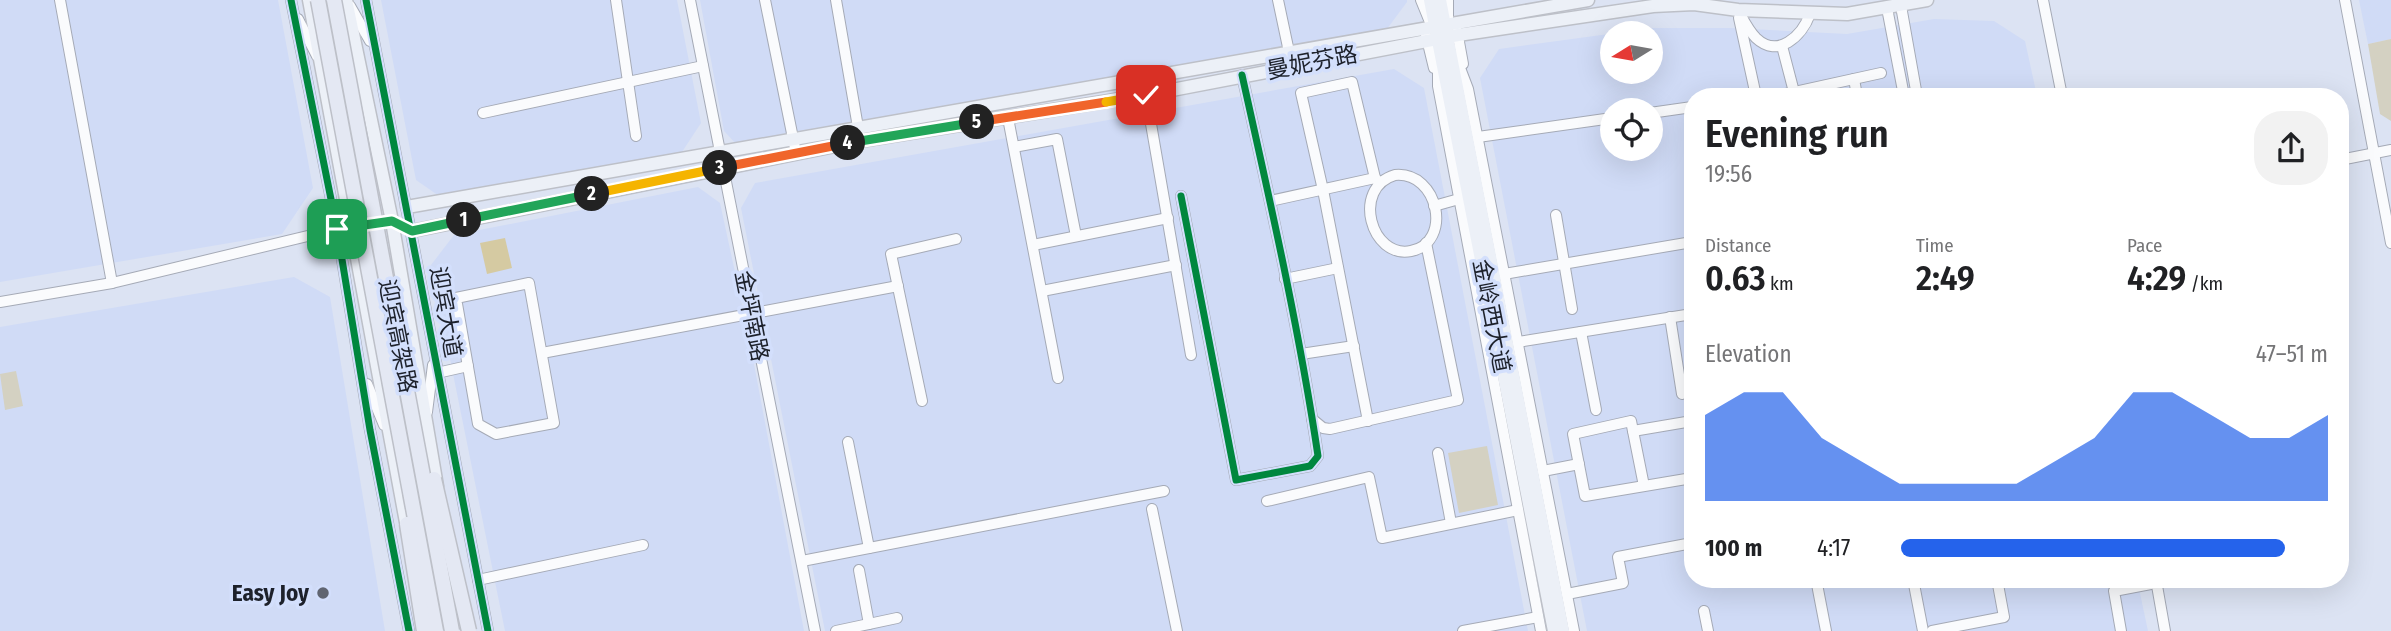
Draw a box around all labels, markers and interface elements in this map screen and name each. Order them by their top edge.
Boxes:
north arrow [1600,21,1662,84]
map controls [1600,21,1663,161]
street label: 曼妮芬路 [1264,39,1360,85]
pin [1116,65,1176,125]
icon: check [1127,76,1165,114]
button: locate [1600,98,1663,161]
pin: 5 [960,104,995,140]
text: 5 [972,110,981,133]
text: Evening run [1705,111,1889,157]
button: share [2254,111,2328,185]
pin: 4 [830,125,866,160]
text: 4 [843,131,852,154]
pin: 3 [702,150,738,186]
text: 3 [715,156,724,179]
text: 19:56 [1705,160,1752,188]
pin: 2 [574,176,610,212]
text: 2 [587,182,596,205]
pin [307,199,367,259]
pin: 1 [447,202,482,238]
text: 1 [459,208,468,231]
icon: arrive [318,210,356,248]
text: Distance [1705,234,1772,257]
text: Time [1916,234,1954,257]
text: Pace [2127,234,2162,257]
street label: 金岭西大道 [1467,257,1517,375]
text: 0.63 [1705,257,1766,299]
text: 2:49 [1916,257,1975,299]
text: 4:29 [2127,257,2186,299]
street label: 迎宾大道 [424,264,468,360]
street label: 金坪南路 [729,268,775,364]
text: km [1766,272,1794,295]
text: /km [2186,272,2223,295]
street label: 迎宾高架路 [373,277,423,395]
text: Elevation [1705,340,1792,368]
text: 47–51 m [2256,340,2328,368]
text: 100 m [1705,534,1762,562]
text: 4:17 [1817,534,1850,562]
place label: Easy Joy [232,579,310,607]
marker: Easy Joy [315,585,331,601]

